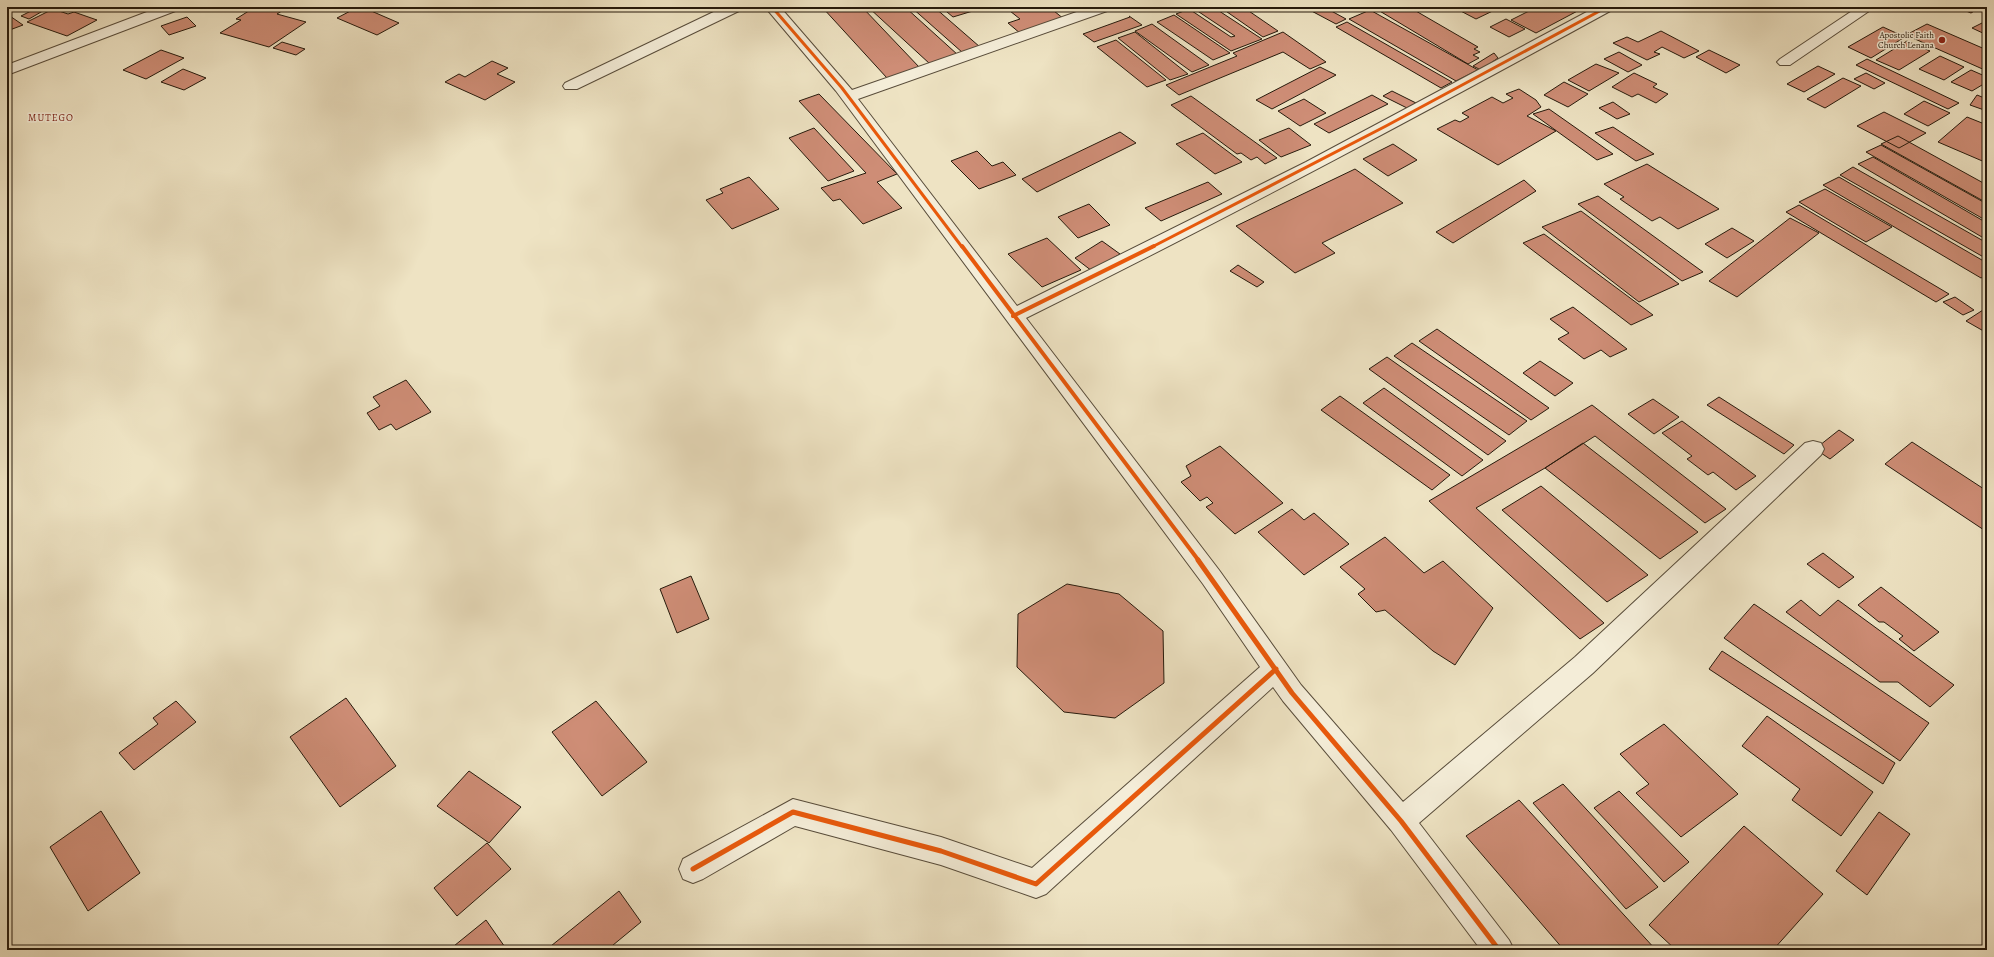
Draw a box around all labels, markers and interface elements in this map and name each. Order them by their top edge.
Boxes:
place label: Apostolic Faith Church Lenana [1878,29,1935,51]
marker: Apostolic Faith Church Lenana [1937,35,1947,45]
district label: MUTEGO [28,111,74,124]

